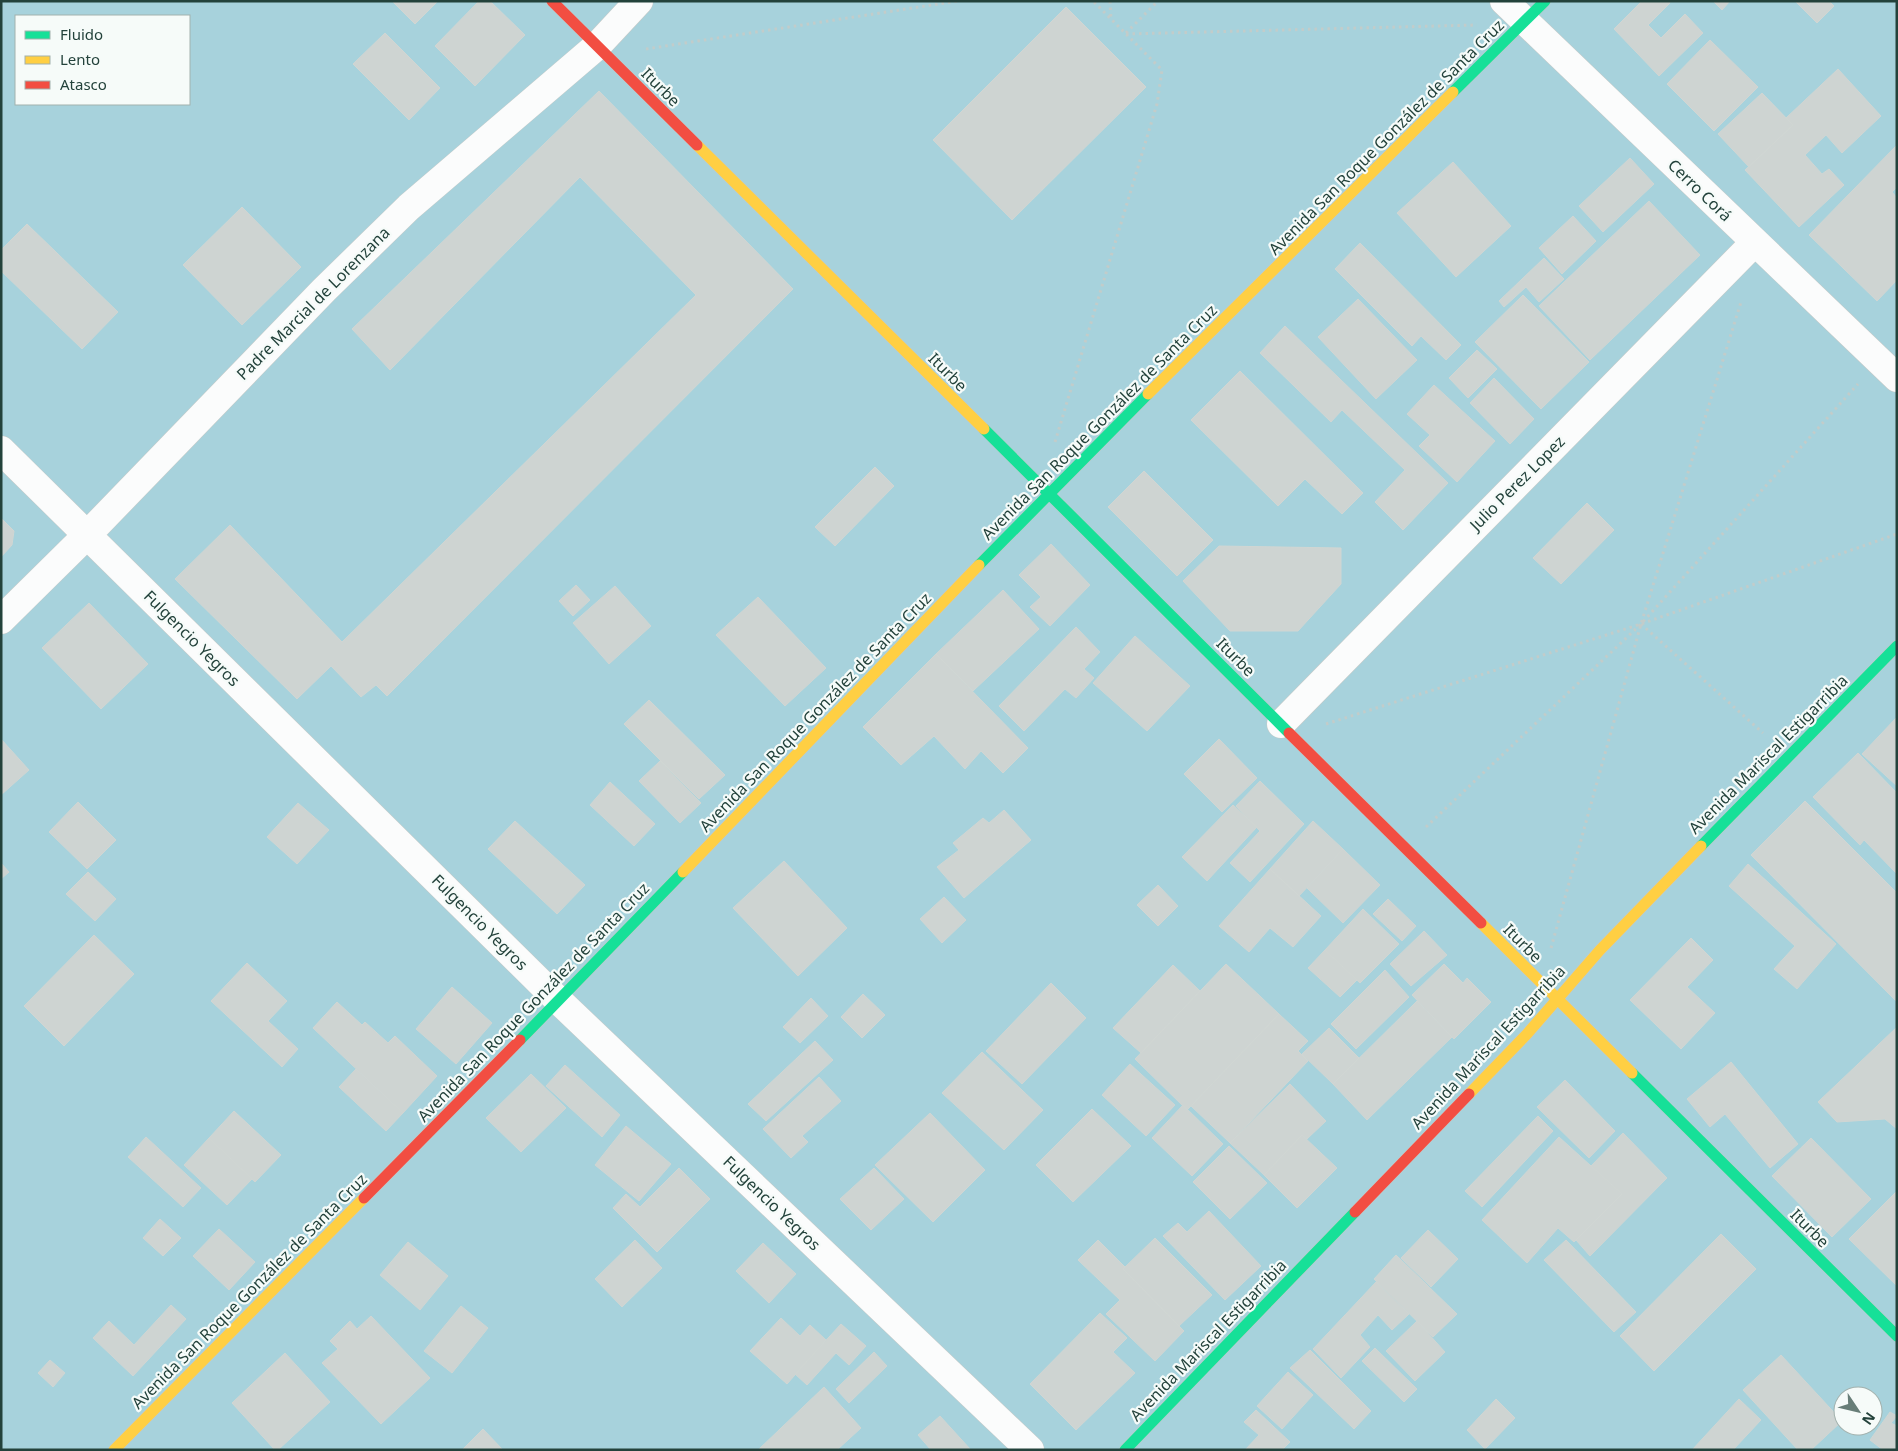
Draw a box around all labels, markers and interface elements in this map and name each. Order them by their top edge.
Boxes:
street label: Avenida San Roque González de Santa Cruz [1263,14,1509,260]
legend [15,15,190,105]
text: Fluido [60,24,103,44]
text: Lento [60,49,100,69]
street label: Iturbe [637,63,685,111]
text: Atasco [60,74,107,94]
street label: Cerro Corá [1663,154,1737,226]
street label: Padre Marcial de Lorenzana [232,222,394,384]
street label: Avenida San Roque González de Santa Cruz [976,299,1222,545]
street label: Iturbe [924,348,972,396]
street label: Julio Perez Lopez [1463,431,1569,537]
street label: Fulgencio Yegros [139,585,245,691]
street label: Avenida San Roque González de Santa Cruz [694,588,936,836]
street label: Iturbe [1212,633,1260,681]
street label: Avenida Mariscal Estigarribia [1684,670,1852,838]
street label: Fulgencio Yegros [427,869,533,975]
street label: Avenida San Roque González de Santa Cruz [412,878,654,1126]
street label: Iturbe [1499,919,1547,967]
street label: Avenida Mariscal Estigarribia [1406,960,1570,1134]
street label: Fulgencio Yegros [719,1151,825,1255]
street label: Avenida San Roque González de Santa Cruz [126,1168,372,1414]
street label: Iturbe [1786,1204,1834,1252]
street label: Avenida Mariscal Estigarribia [1125,1254,1291,1426]
north arrow [1833,1386,1883,1436]
text: N [1858,1409,1880,1429]

